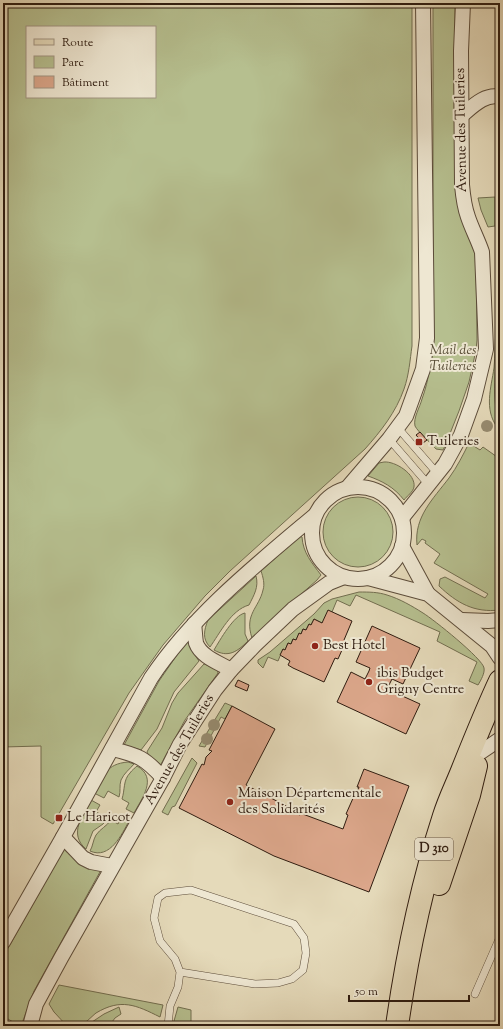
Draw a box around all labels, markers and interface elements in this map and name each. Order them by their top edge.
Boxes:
legend [26,26,156,98]
text: Route [62,34,94,52]
text: Parc [62,54,84,72]
street label: Avenue des Tuileries [451,68,473,192]
text: Bâtiment [62,74,109,92]
park label: Mail des Tuileries [429,341,477,377]
place label: Tuileries [427,432,479,452]
marker: Tuileries [414,437,424,447]
place label: Best Hotel [323,636,386,656]
marker: Best Hotel [310,641,320,651]
place label: ibis Budget Grigny Centre [377,664,464,700]
marker: ibis Budget Grigny Centre [364,677,374,687]
street label: Avenue des Tuileries [140,691,220,809]
place label: Maison Départementale des Solidarités [238,784,381,820]
marker: Maison Départementale des Solidarités [225,797,235,807]
place label: Le Haricot [67,808,130,828]
marker: Le Haricot [54,813,64,823]
road number: D 310 [415,838,453,860]
scale bar [349,977,469,1003]
text: 50 m [354,983,378,1001]

